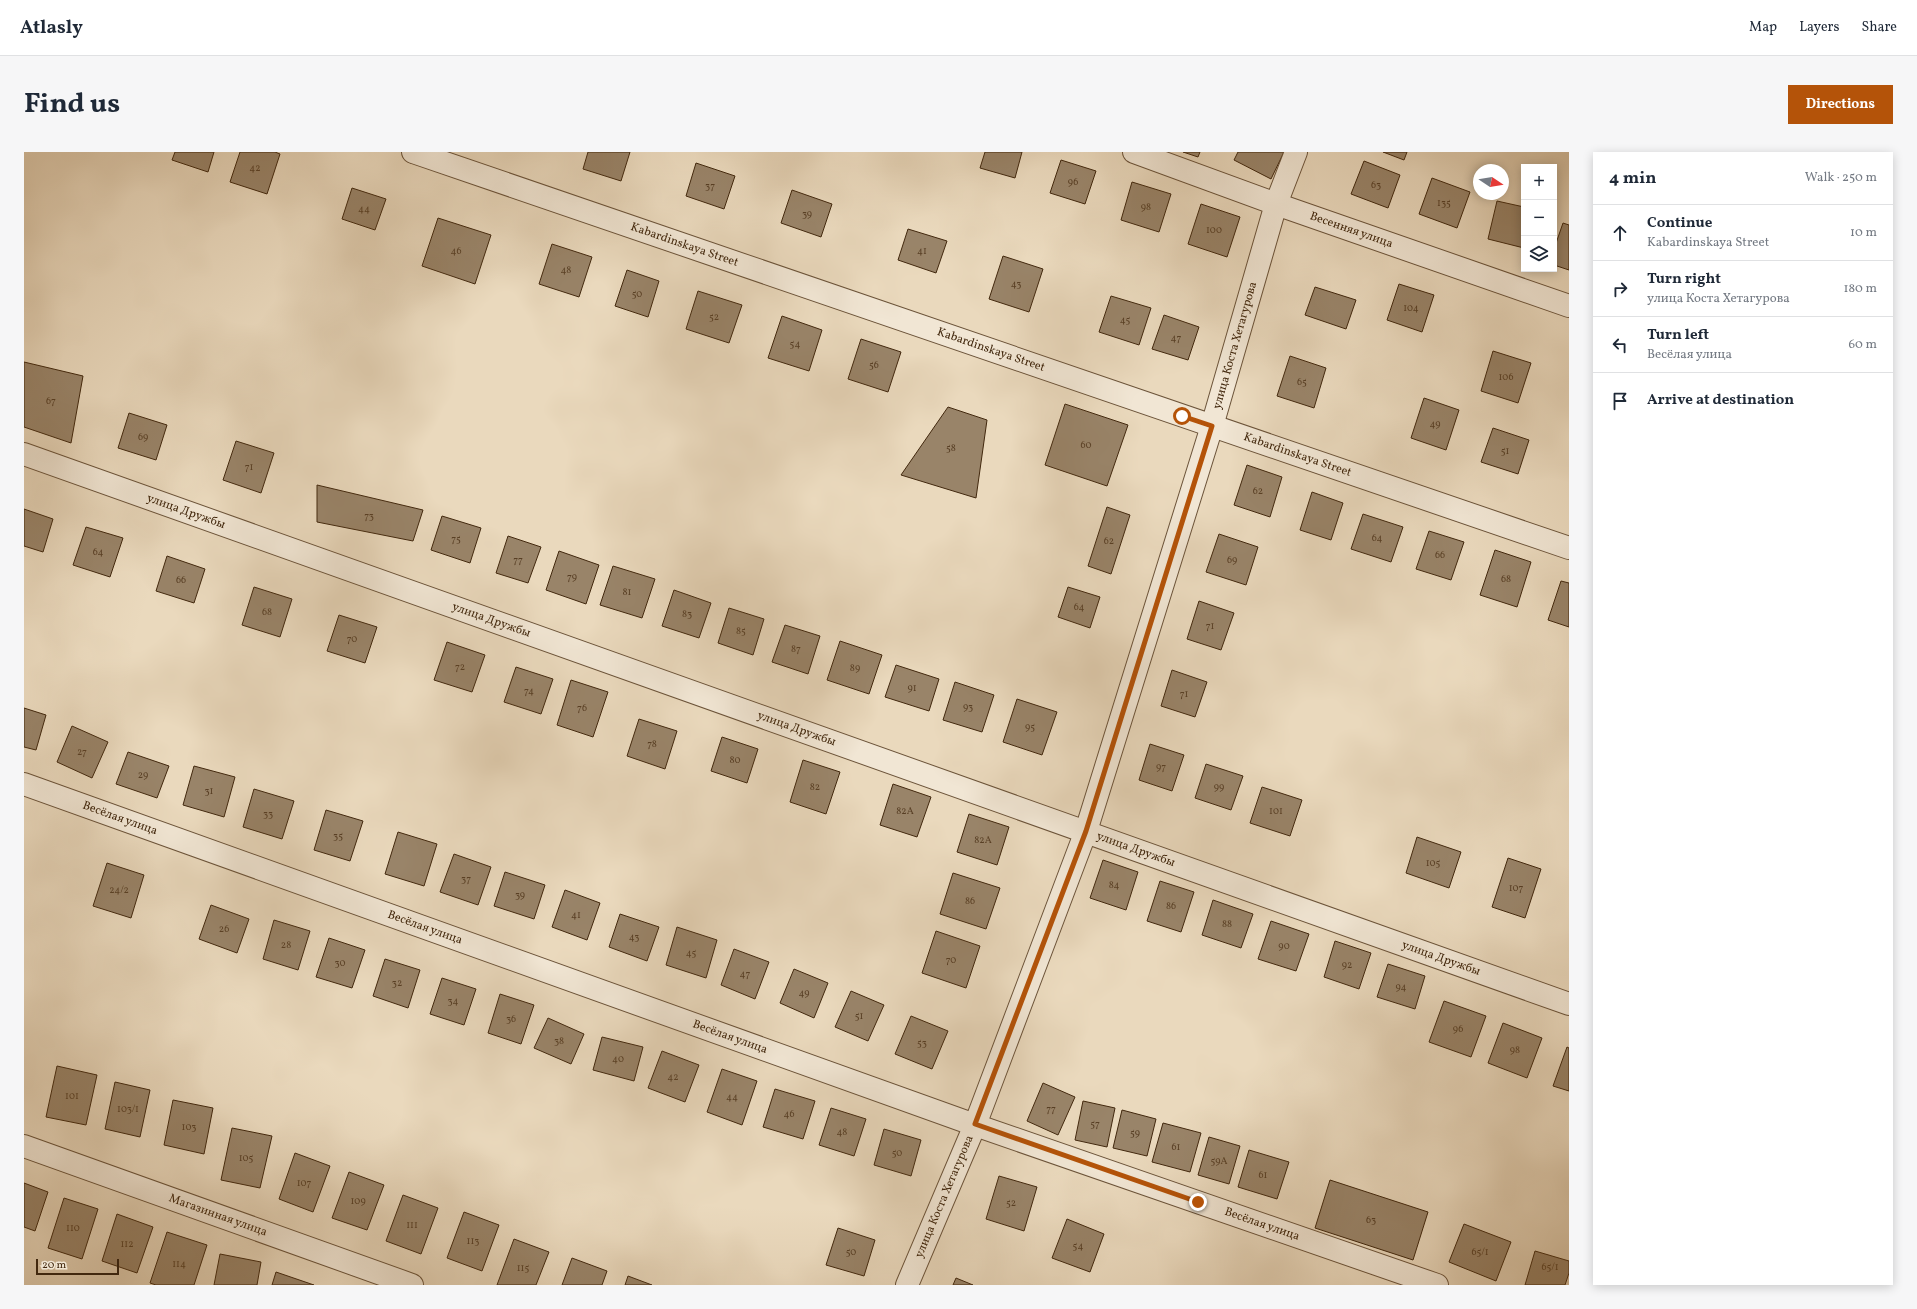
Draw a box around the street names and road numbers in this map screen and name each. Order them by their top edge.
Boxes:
street label: Весенняя улица [1308,208,1395,252]
street label: Kabardinskaya Street [628,219,741,271]
street label: улица Коста Хетагурова [1209,280,1261,411]
street label: Kabardinskaya Street [935,324,1047,376]
street label: Kabardinskaya Street [1241,429,1354,481]
street label: улица Дружбы [145,490,228,533]
street label: улица Дружбы [450,599,533,642]
street label: улица Дружбы [755,708,838,751]
street label: Весёлая улица [80,798,160,839]
street label: улица Дружбы [1094,828,1178,871]
street label: Весёлая улица [385,907,465,949]
street label: улица Дружбы [1399,937,1483,980]
street label: Весёлая улица [690,1016,770,1058]
street label: улица Коста Хетагурова [911,1133,978,1260]
street label: Магазинная улица [167,1191,269,1240]
street label: Весёлая улица [1222,1204,1302,1245]

